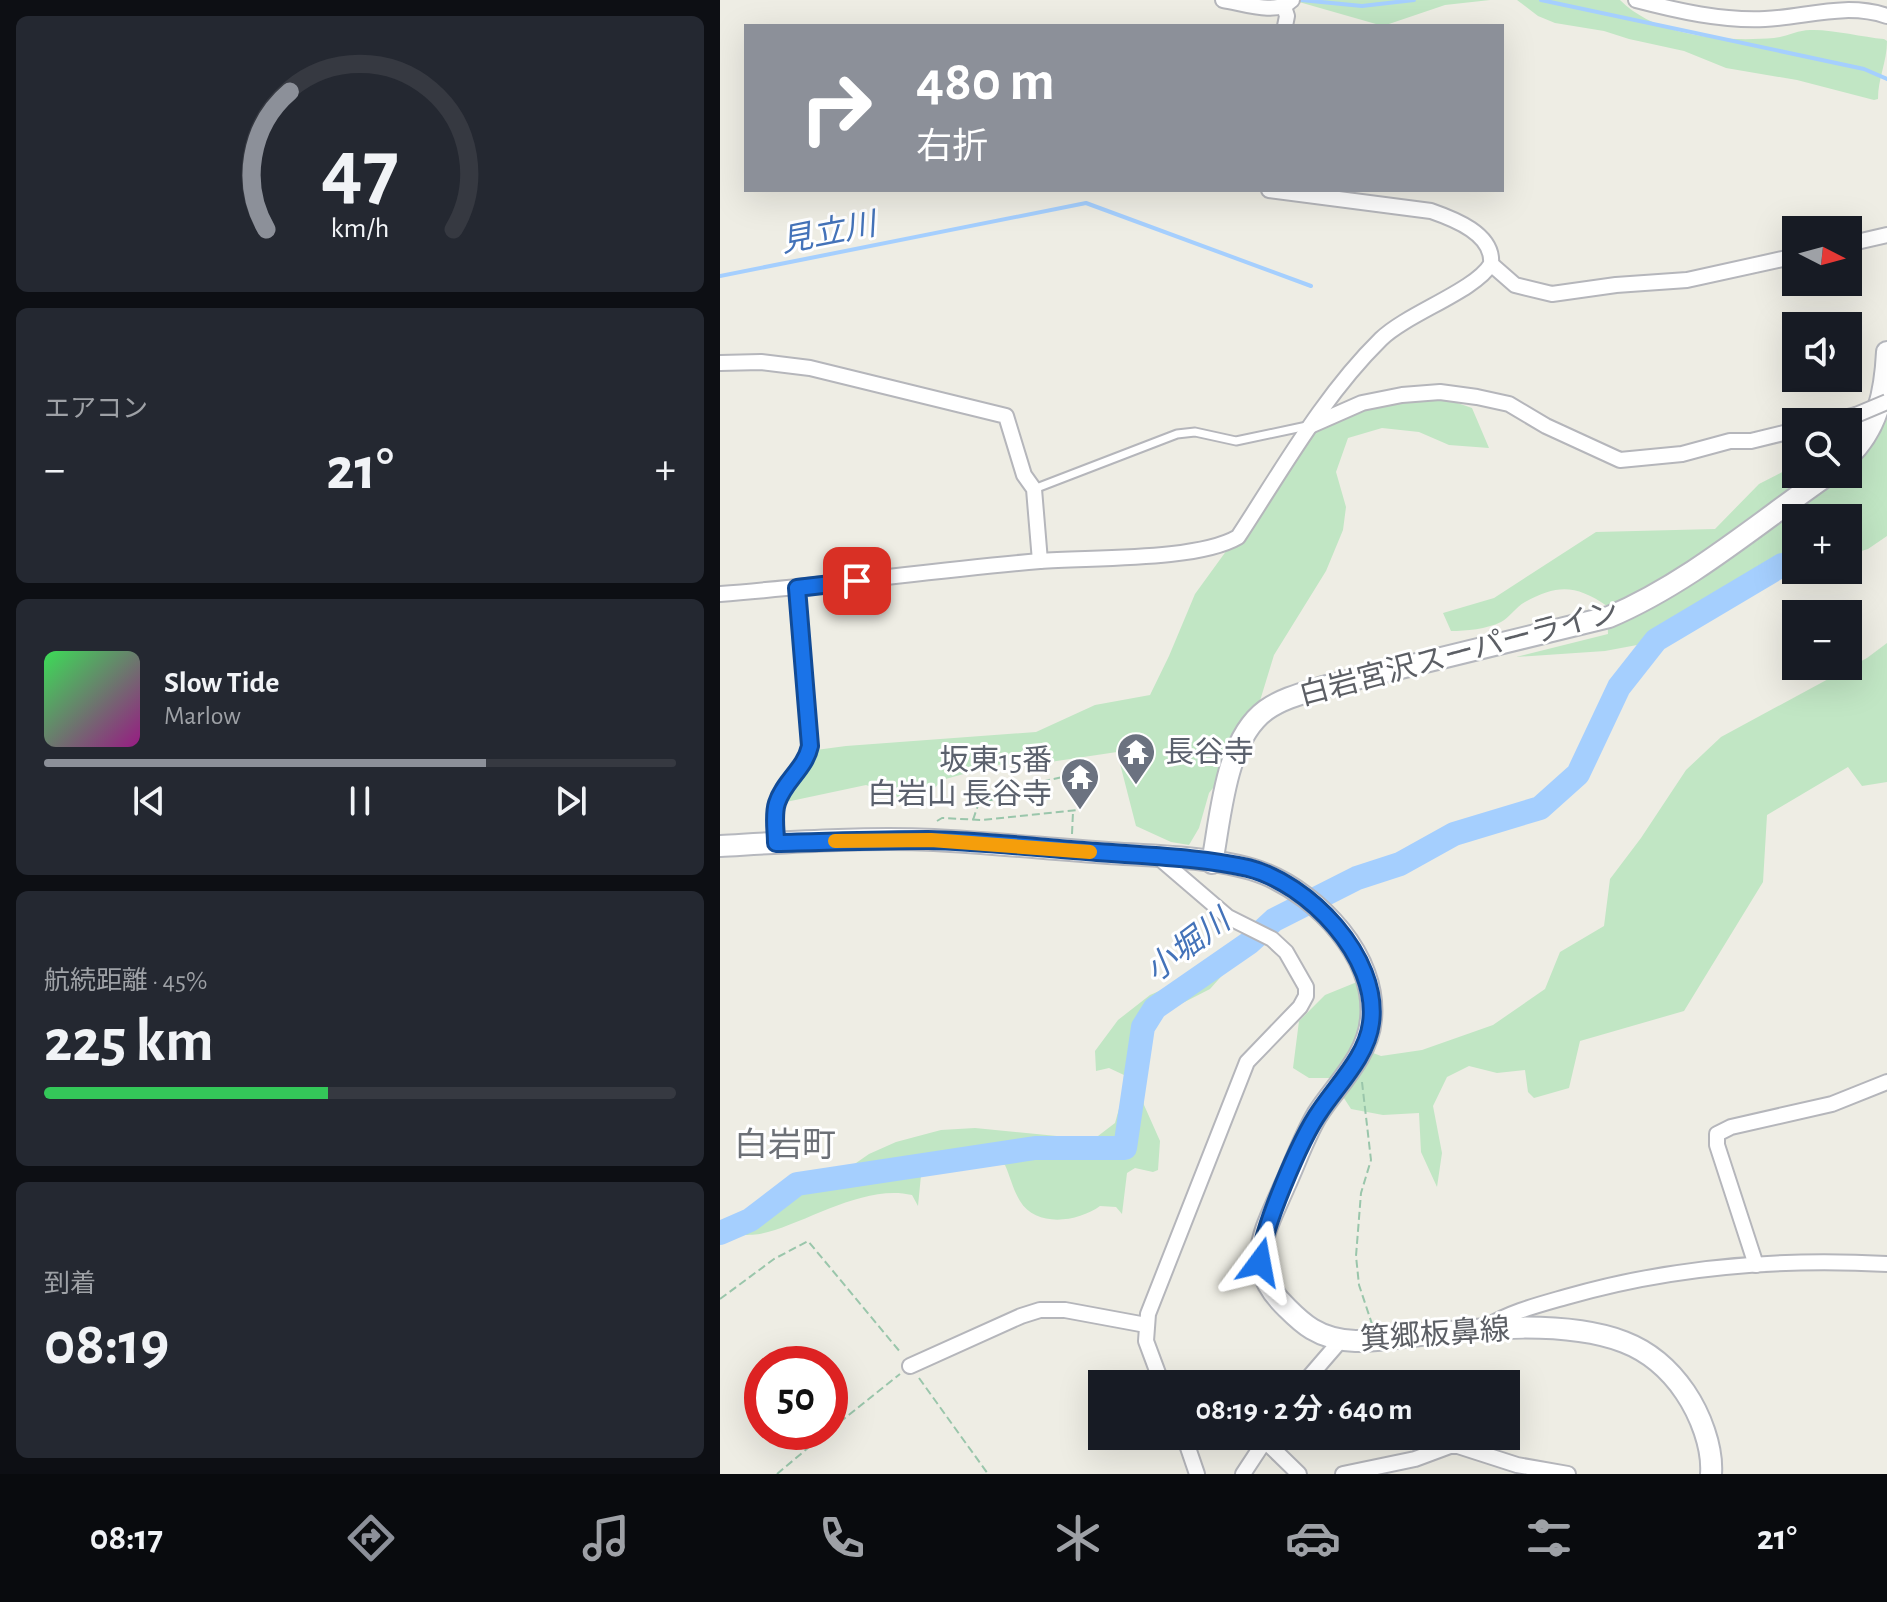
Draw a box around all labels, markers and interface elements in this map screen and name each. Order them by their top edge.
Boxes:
text: 480 m [916,54,1055,110]
icon: right [784,56,888,160]
text: 47 [321,128,399,212]
text: 右折 [916,129,988,165]
water label: 見立川 [778,207,881,258]
text: km/h [331,214,389,243]
north arrow [1782,216,1862,296]
map controls [1782,216,1862,680]
button: sound [1782,312,1862,392]
text: エアコン [44,396,148,422]
button: search [1782,408,1862,488]
text: 21° [326,440,394,500]
text: − [44,448,65,492]
text: + [655,448,676,492]
button: + [1782,504,1862,584]
pin [823,547,891,615]
icon: arrive [835,559,879,603]
street label: 白岩宮沢スーパーライン [1296,595,1622,711]
button: − [1782,600,1862,680]
text: Slow Tide [164,668,279,698]
text: Marlow [164,703,241,729]
temple icon: 長谷寺 [1115,731,1157,786]
place label: 長谷寺 [1164,736,1254,768]
place label: 坂東15番 白岩山 長谷寺 [867,744,1052,810]
temple icon: 坂東15番 白岩山 長谷寺 [1059,756,1101,811]
icon: previous [127,779,171,823]
icon: pause [338,779,382,823]
icon: next [549,779,593,823]
water label: 小堀川 [1139,902,1238,987]
text: 航続距離 · 45% [44,968,207,994]
text: 225 km [44,1012,214,1072]
district label: 白岩町 [734,1127,836,1163]
position arrow [1218,1220,1302,1304]
text: 到着 [44,1271,96,1297]
street label: 箕郷板鼻線 [1359,1313,1511,1355]
text: 08:19 [44,1315,169,1375]
speed limit sign: 50 [744,1346,848,1450]
text: 08:19 · 2 分 · 640 m [1195,1395,1413,1425]
icon: directions [343,1510,399,1566]
icon: music [578,1510,634,1566]
icon: phone [814,1510,870,1566]
icon: climate [1050,1510,1106,1566]
icon: car [1285,1510,1341,1566]
icon: filters [1521,1510,1577,1566]
text: 08:17 [90,1520,163,1556]
text: 21° [1757,1520,1797,1556]

